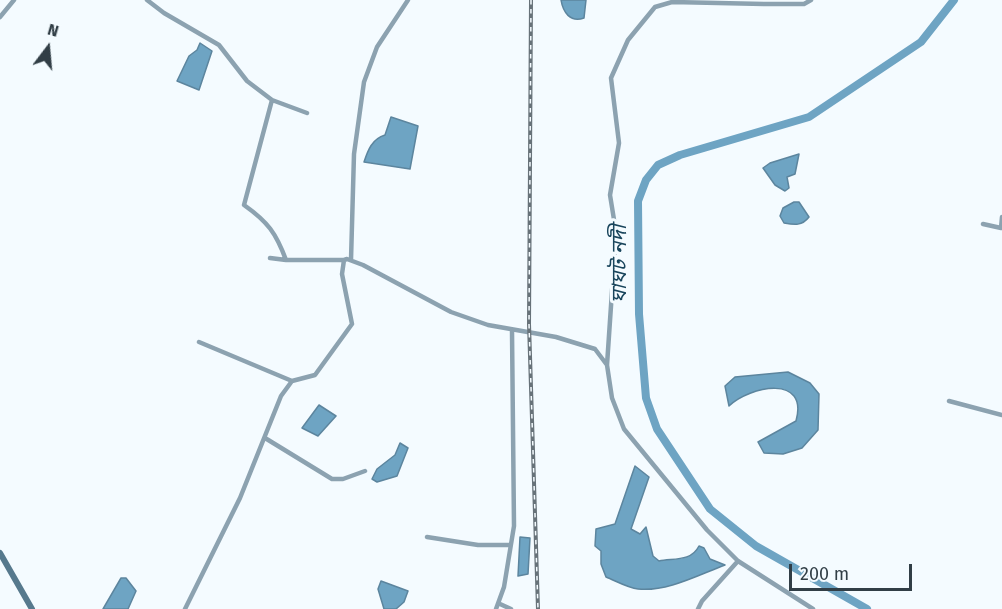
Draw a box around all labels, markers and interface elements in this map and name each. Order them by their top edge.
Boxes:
north arrow [18,18,78,78]
text: N [45,20,61,41]
water label: ঘাঘট নদী [607,225,633,303]
scale bar [792,552,915,590]
text: 200 m [800,563,849,585]

